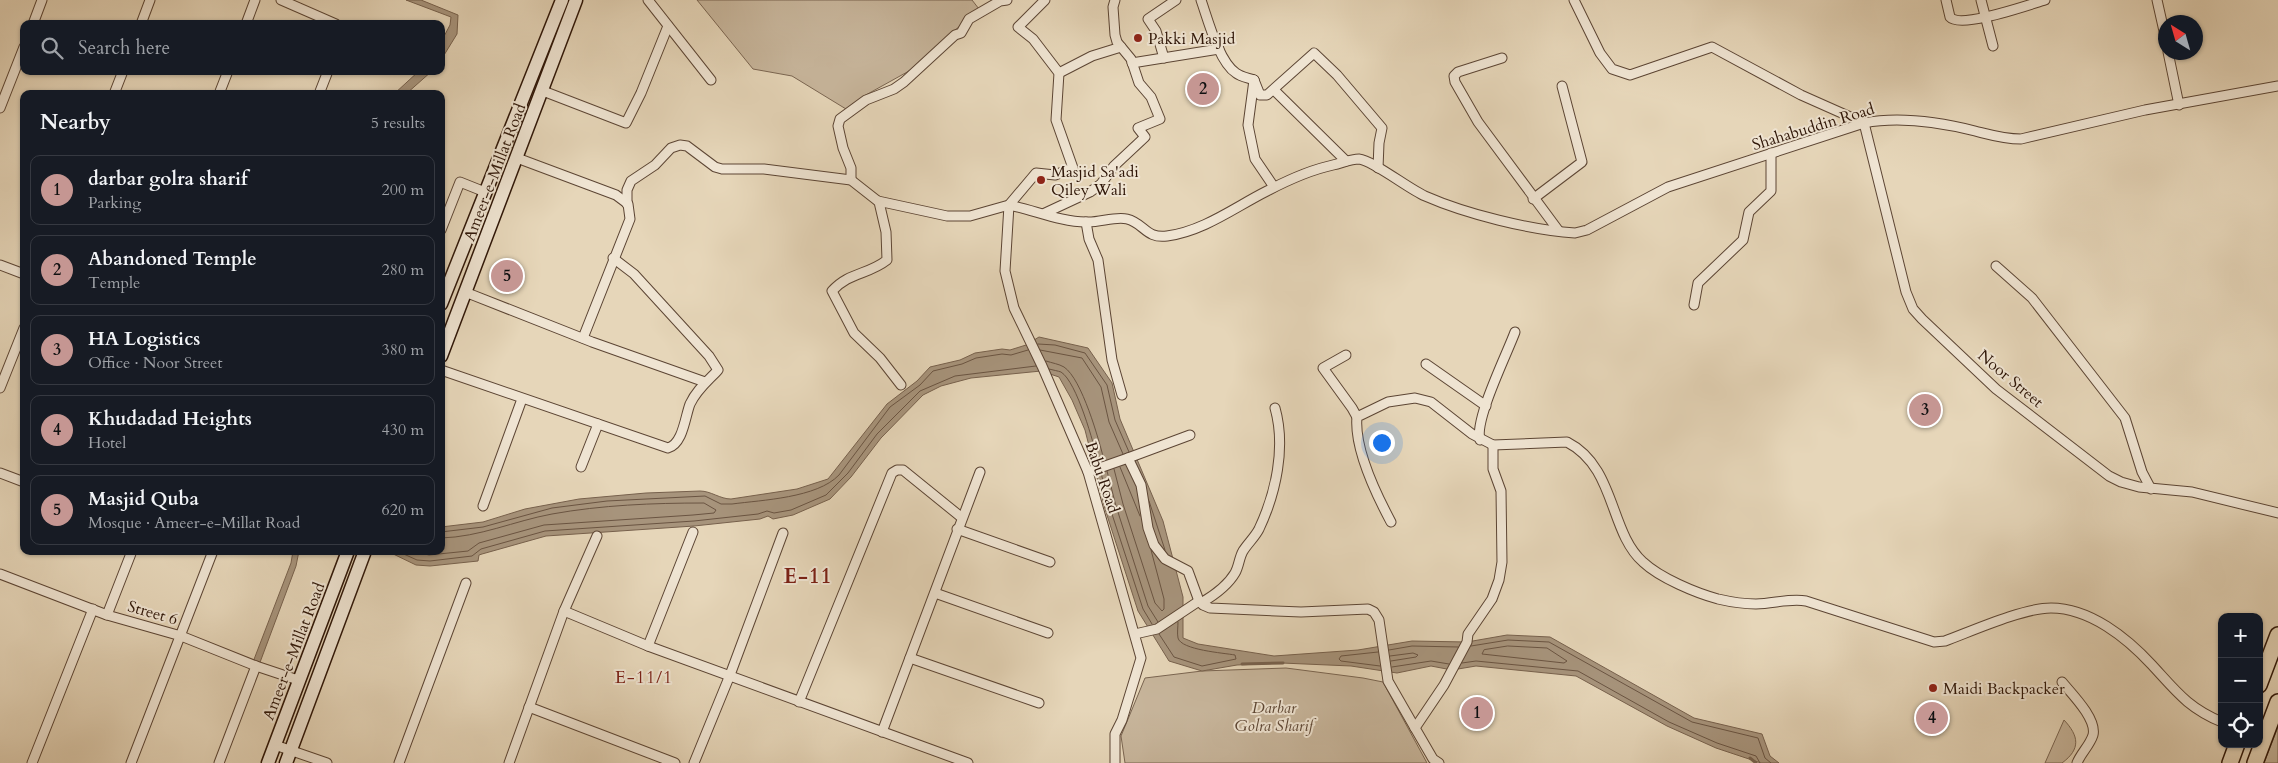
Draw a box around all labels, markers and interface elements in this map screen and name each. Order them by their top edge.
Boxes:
north arrow [2158,15,2203,60]
search box [20,20,445,75]
place label: Pakki Masjid [1148,28,1236,50]
marker: Pakki Masjid [1132,32,1144,44]
icon: search [38,34,66,62]
text: Search here [78,35,170,61]
pin: 2 [1187,70,1219,108]
street label: Shahabuddin Road [1749,98,1878,156]
street label: Ameer-e-Millat Road [459,100,532,244]
text: Nearby [40,108,111,137]
text: 5 results [371,112,425,134]
place label: Masjid Sa'adi Qiley Wali [1051,161,1139,201]
text: darbar golra sharif [88,166,248,192]
marker: Masjid Sa'adi Qiley Wali [1035,174,1047,186]
text: 1 [53,179,61,201]
text: 200 m [382,179,424,201]
text: Parking [88,192,141,214]
text: Abandoned Temple [88,246,257,272]
pin: 5 [491,257,523,295]
text: 2 [53,259,61,281]
text: 280 m [382,259,424,281]
text: Temple [88,272,140,294]
text: HA Logistics [88,326,200,352]
text: 3 [53,339,61,361]
text: 380 m [382,339,424,361]
street label: Noor Street [1973,345,2048,413]
text: Office · Noor Street [88,352,222,374]
pin: 3 [1909,391,1941,429]
text: Khudadad Heights [88,406,252,432]
text: 4 [53,419,61,441]
text: 430 m [382,419,424,441]
your location [1369,430,1395,456]
text: Hotel [88,432,126,454]
street label: Babu Road [1080,438,1125,517]
text: Masjid Quba [88,486,199,512]
text: 5 [53,499,61,521]
text: 620 m [382,499,424,521]
text: Mosque · Ameer-e-Millat Road [88,512,300,534]
district label: E-11 [784,562,832,591]
street label: Ameer-e-Millat Road [258,579,331,723]
street label: Street 6 [125,595,180,631]
map controls [2218,613,2263,748]
button: + [2218,613,2263,658]
button: − [2218,658,2263,703]
district label: E-11/1 [615,665,673,690]
place label: Maidi Backpacker [1943,678,2065,700]
marker: Maidi Backpacker [1927,682,1939,694]
pin: 1 [1461,694,1493,732]
park label: Darbar Golra Sharif [1235,697,1317,737]
pin: 4 [1916,699,1948,737]
button: locate [2218,703,2263,748]

